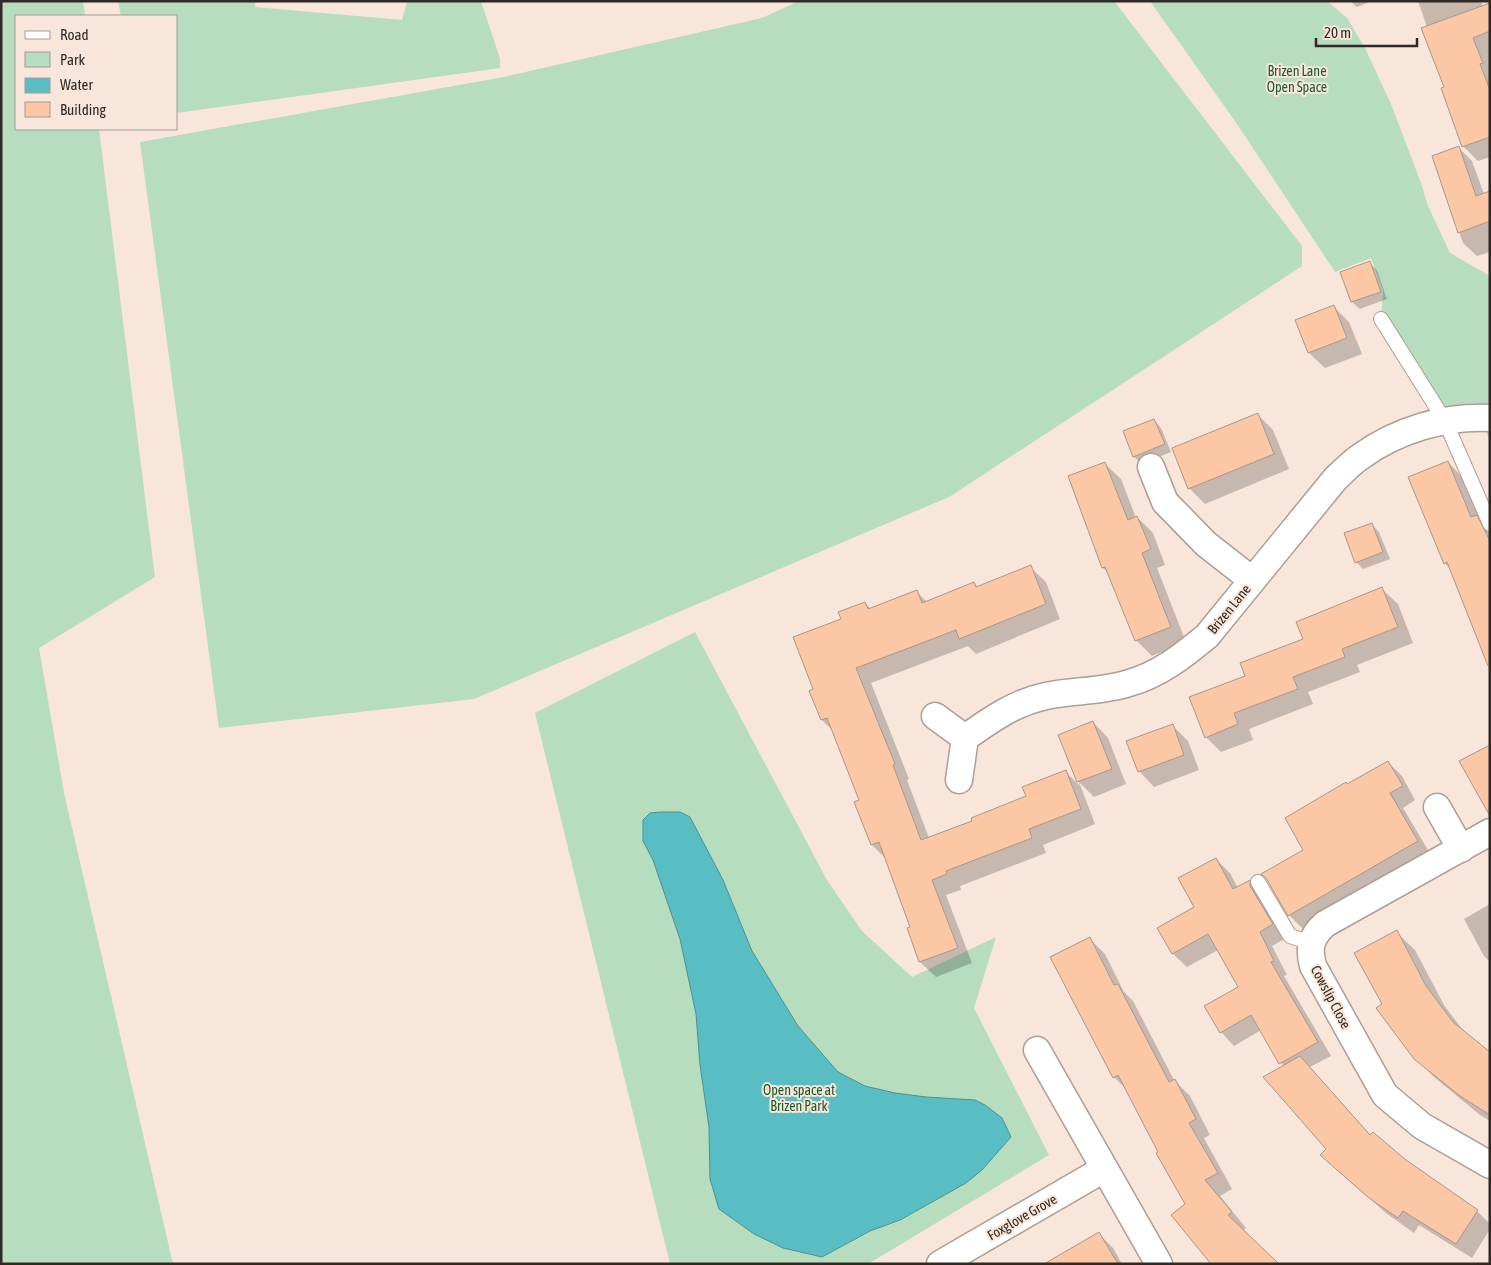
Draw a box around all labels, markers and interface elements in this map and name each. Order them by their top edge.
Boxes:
legend [15,15,178,130]
scale bar [1316,15,1417,47]
text: 20 m [1324,24,1351,41]
text: Road [60,26,89,43]
text: Park [60,51,85,68]
park label: Brizen Lane Open Space [1267,63,1327,95]
text: Water [60,76,93,93]
text: Building [60,101,106,118]
street label: Brizen Lane [1204,581,1254,637]
street label: Cowslip Close [1308,963,1354,1031]
park label: Open space at Brizen Park [763,1082,835,1114]
street label: Foxglove Grove [984,1191,1060,1243]

